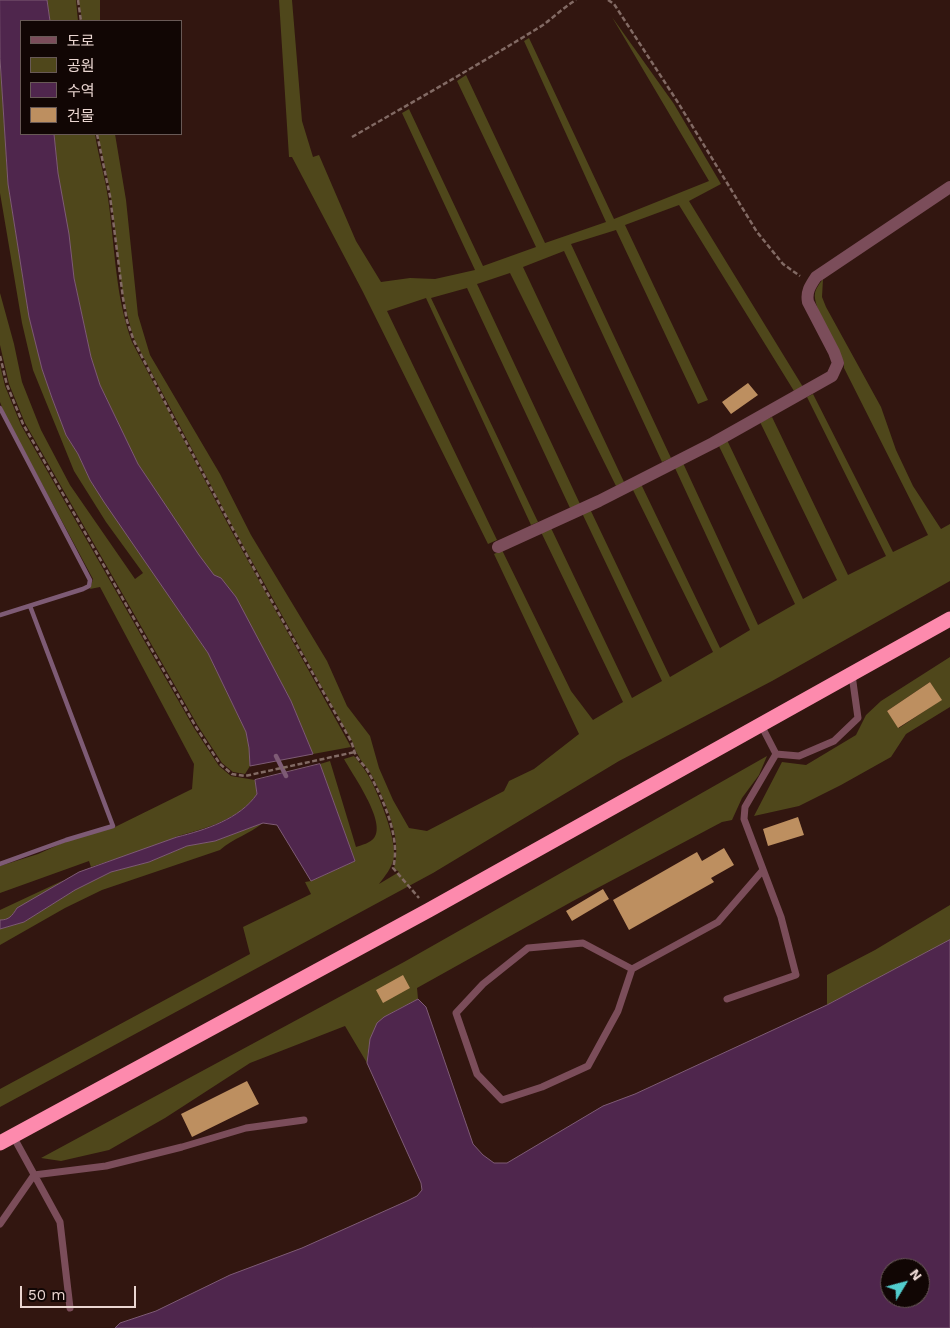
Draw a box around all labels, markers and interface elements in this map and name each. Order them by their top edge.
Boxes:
legend [20,20,182,135]
text: 도로 [67,32,95,50]
text: 공원 [67,57,95,75]
text: 수역 [67,82,95,100]
text: 건물 [67,107,95,125]
north arrow [880,1258,930,1308]
text: N [907,1266,926,1284]
scale bar [22,1276,139,1308]
text: 50 m [28,1286,65,1304]

